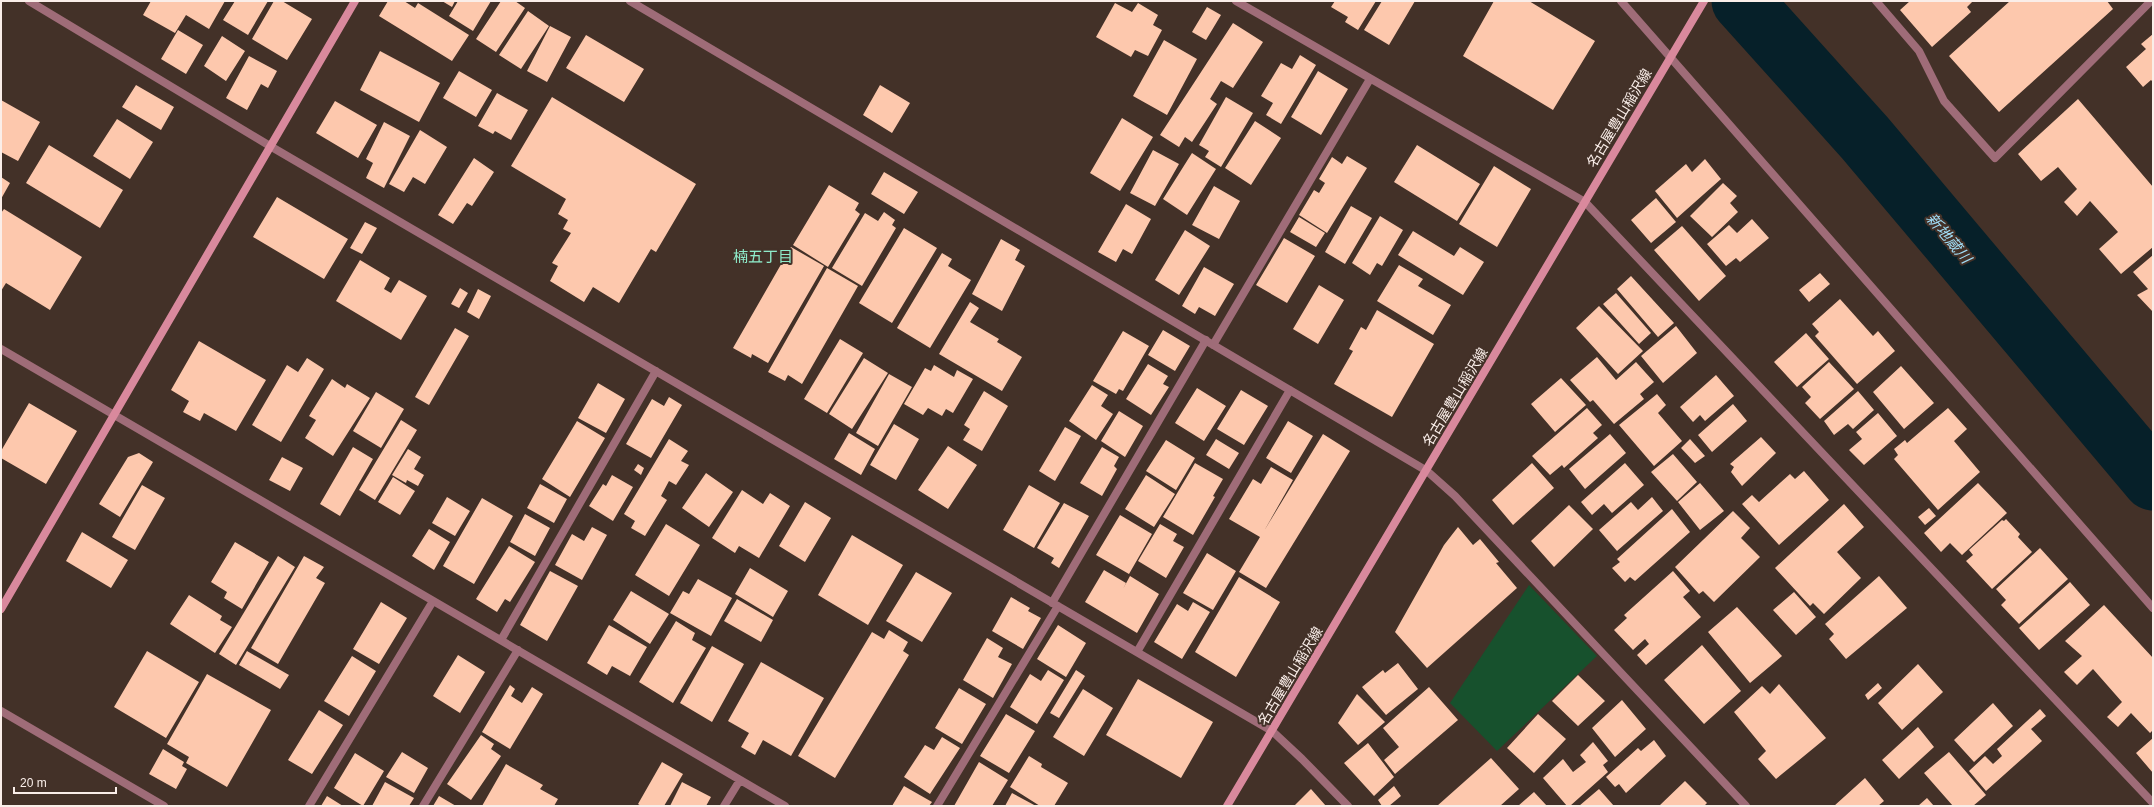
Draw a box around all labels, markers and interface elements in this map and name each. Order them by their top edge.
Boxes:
street label: 名古屋豊山稲沢線 [1583,66,1655,170]
water label: 新地蔵川 [1923,210,1976,268]
district label: 楠五丁目 [733,248,793,265]
street label: 名古屋豊山稲沢線 [1419,345,1491,449]
street label: 名古屋豊山稲沢線 [1254,624,1326,728]
scale bar [14,769,116,795]
text: 20 m [20,776,47,790]

